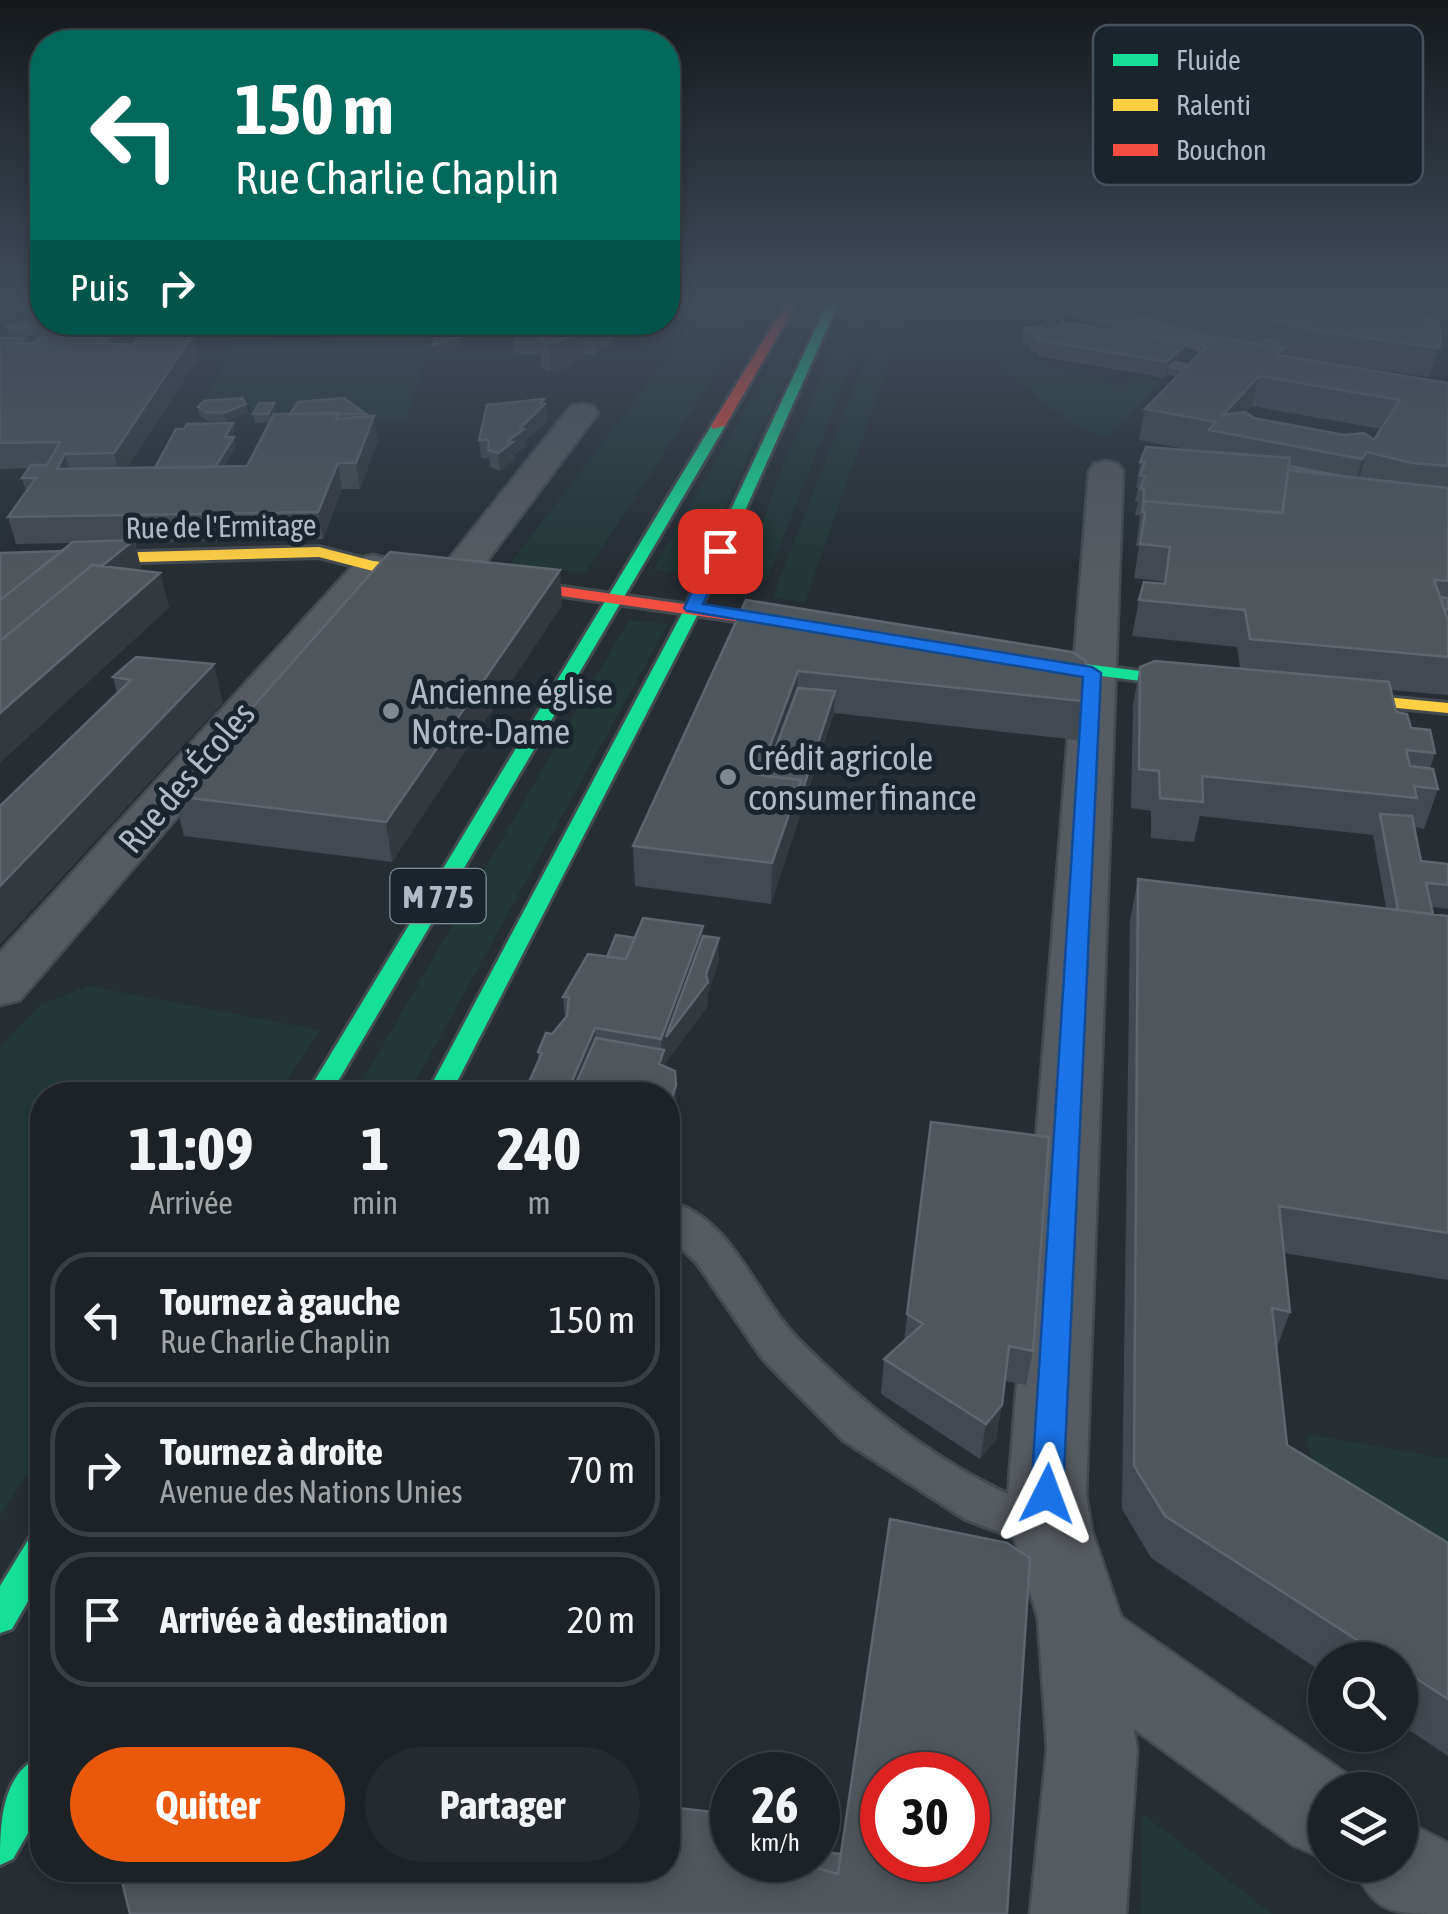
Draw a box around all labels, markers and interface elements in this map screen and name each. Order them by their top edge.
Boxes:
legend [1093,25,1423,185]
text: Fluide [1176,44,1241,76]
text: 150 m [235,69,394,149]
icon: left [70,70,200,200]
text: Ralenti [1176,89,1251,121]
text: Bouchon [1176,134,1267,166]
text: Rue Charlie Chaplin [235,152,559,204]
icon: right [149,260,204,315]
text: Puis [70,266,129,309]
street label: Rue de l'Ermitage [125,507,317,545]
pin [678,509,763,594]
icon: arrive [693,524,748,579]
place label: Ancienne église Notre-Dame [411,671,613,751]
street label: Rue des Écoles [110,694,262,860]
marker: Ancienne église Notre-Dame [380,700,402,722]
place label: Crédit agricole consumer finance [748,737,977,817]
marker: Crédit agricole consumer finance [717,766,739,788]
road number: M 775 [390,869,486,923]
text: 11:09 [129,1114,253,1183]
text: 1 [361,1114,389,1183]
text: 240 [497,1114,581,1183]
text: Arrivée [149,1184,233,1221]
text: min [352,1184,398,1221]
text: m [527,1184,551,1221]
text: Tournez à gauche [160,1280,401,1323]
icon: left [75,1292,130,1347]
text: 150 m [549,1298,635,1341]
text: Rue Charlie Chaplin [160,1323,391,1360]
text: Tournez à droite [160,1430,383,1473]
icon: right [75,1442,130,1497]
position arrow [995,1442,1099,1546]
text: 70 m [567,1448,635,1491]
text: Avenue des Nations Unies [160,1473,463,1510]
icon: arrive [75,1592,130,1647]
text: Arrivée à destination [160,1598,448,1641]
text: 20 m [567,1598,635,1641]
map controls [1308,1642,1418,1882]
button: search [1308,1642,1418,1752]
button: Quitter [70,1747,345,1862]
button: Partager [365,1747,640,1862]
speed limit sign: 30 [860,1752,990,1882]
button: layers [1308,1772,1418,1882]
text: 26 [751,1776,798,1834]
text: km/h [750,1828,800,1856]

